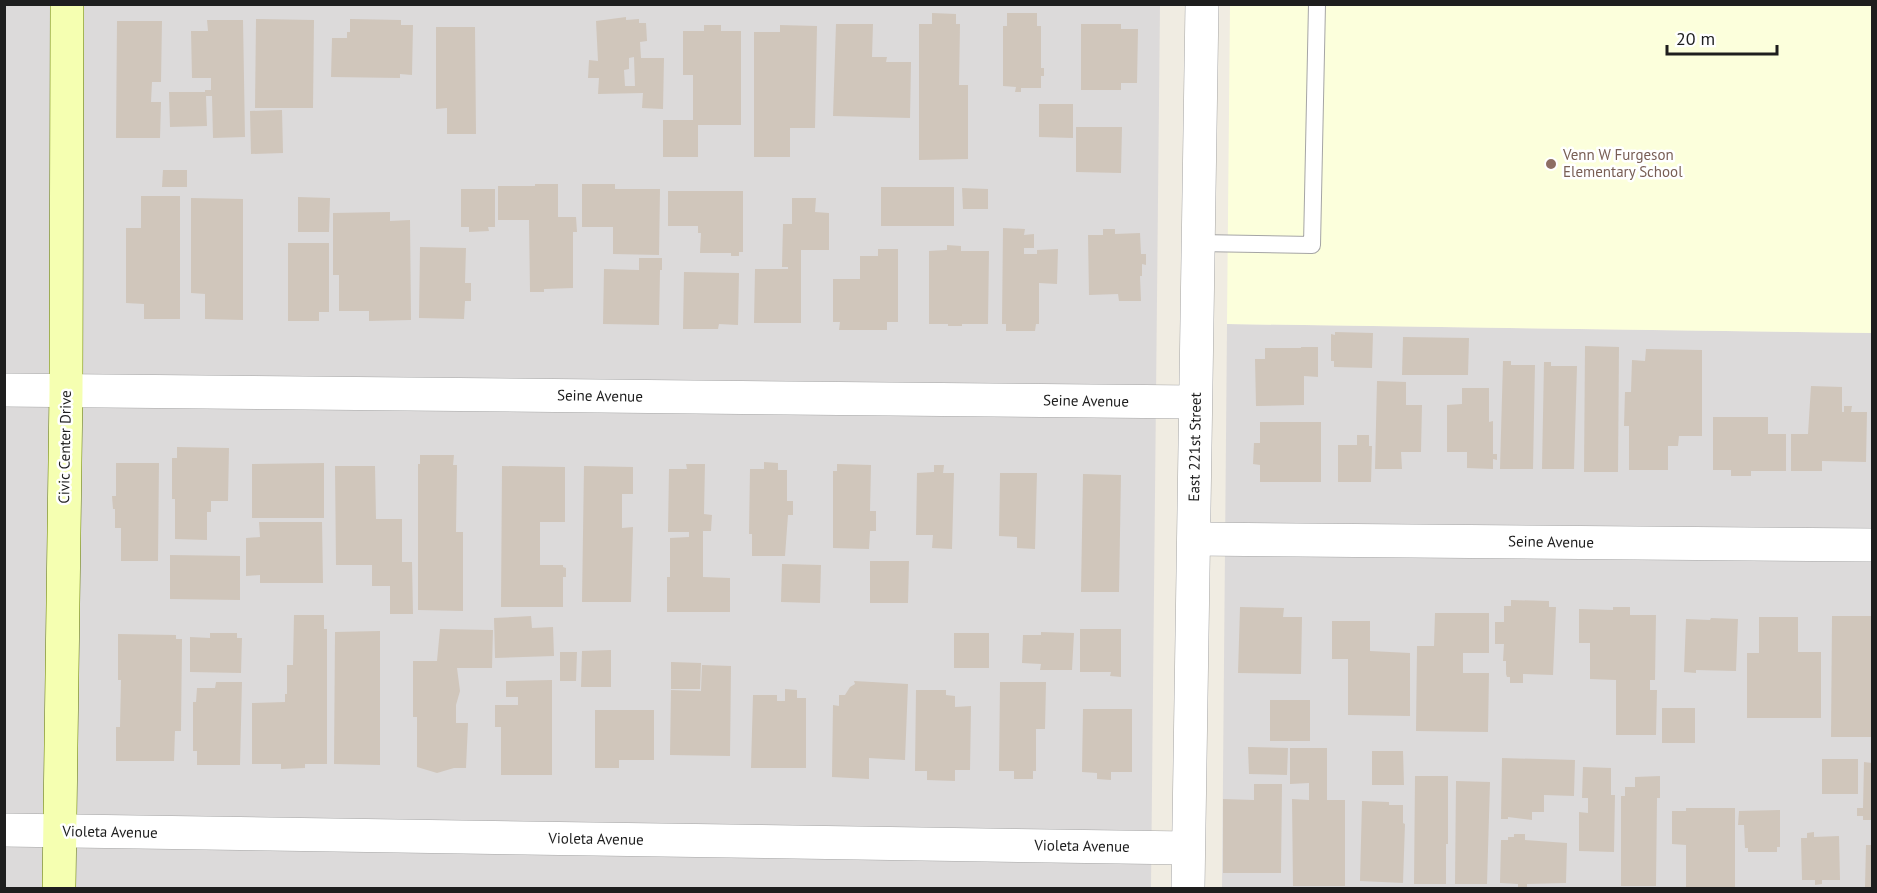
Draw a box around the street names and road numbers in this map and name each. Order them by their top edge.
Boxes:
street label: Seine Avenue [557,385,643,406]
street label: Civic Center Drive [54,390,75,504]
street label: Seine Avenue [1043,390,1129,411]
street label: East 221st Street [1184,392,1205,502]
street label: Seine Avenue [1508,531,1594,552]
street label: Violeta Avenue [61,821,158,842]
street label: Violeta Avenue [547,828,644,849]
street label: Violeta Avenue [1033,835,1130,856]

